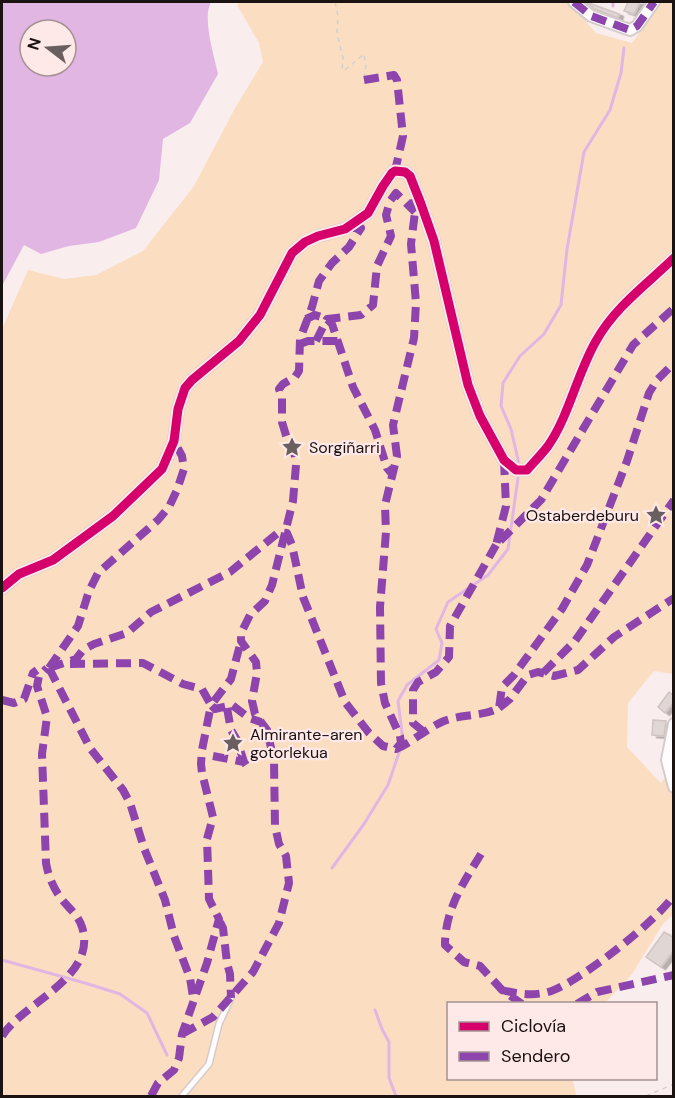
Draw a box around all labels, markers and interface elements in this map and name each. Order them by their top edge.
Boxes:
north arrow [18,18,78,78]
text: N [22,35,46,52]
place icon: Sorgiñarri [280,435,304,459]
place label: Sorgiñarri [309,437,380,458]
place icon: Ostaberdeburu [644,503,668,527]
place label: Ostaberdeburu [526,505,639,526]
place label: Almirante-aren gotorlekua [250,724,362,763]
place icon: Almirante-aren gotorlekua [221,731,245,755]
legend [447,1002,657,1080]
text: Ciclovía [501,1014,566,1038]
text: Sendero [501,1044,571,1068]

